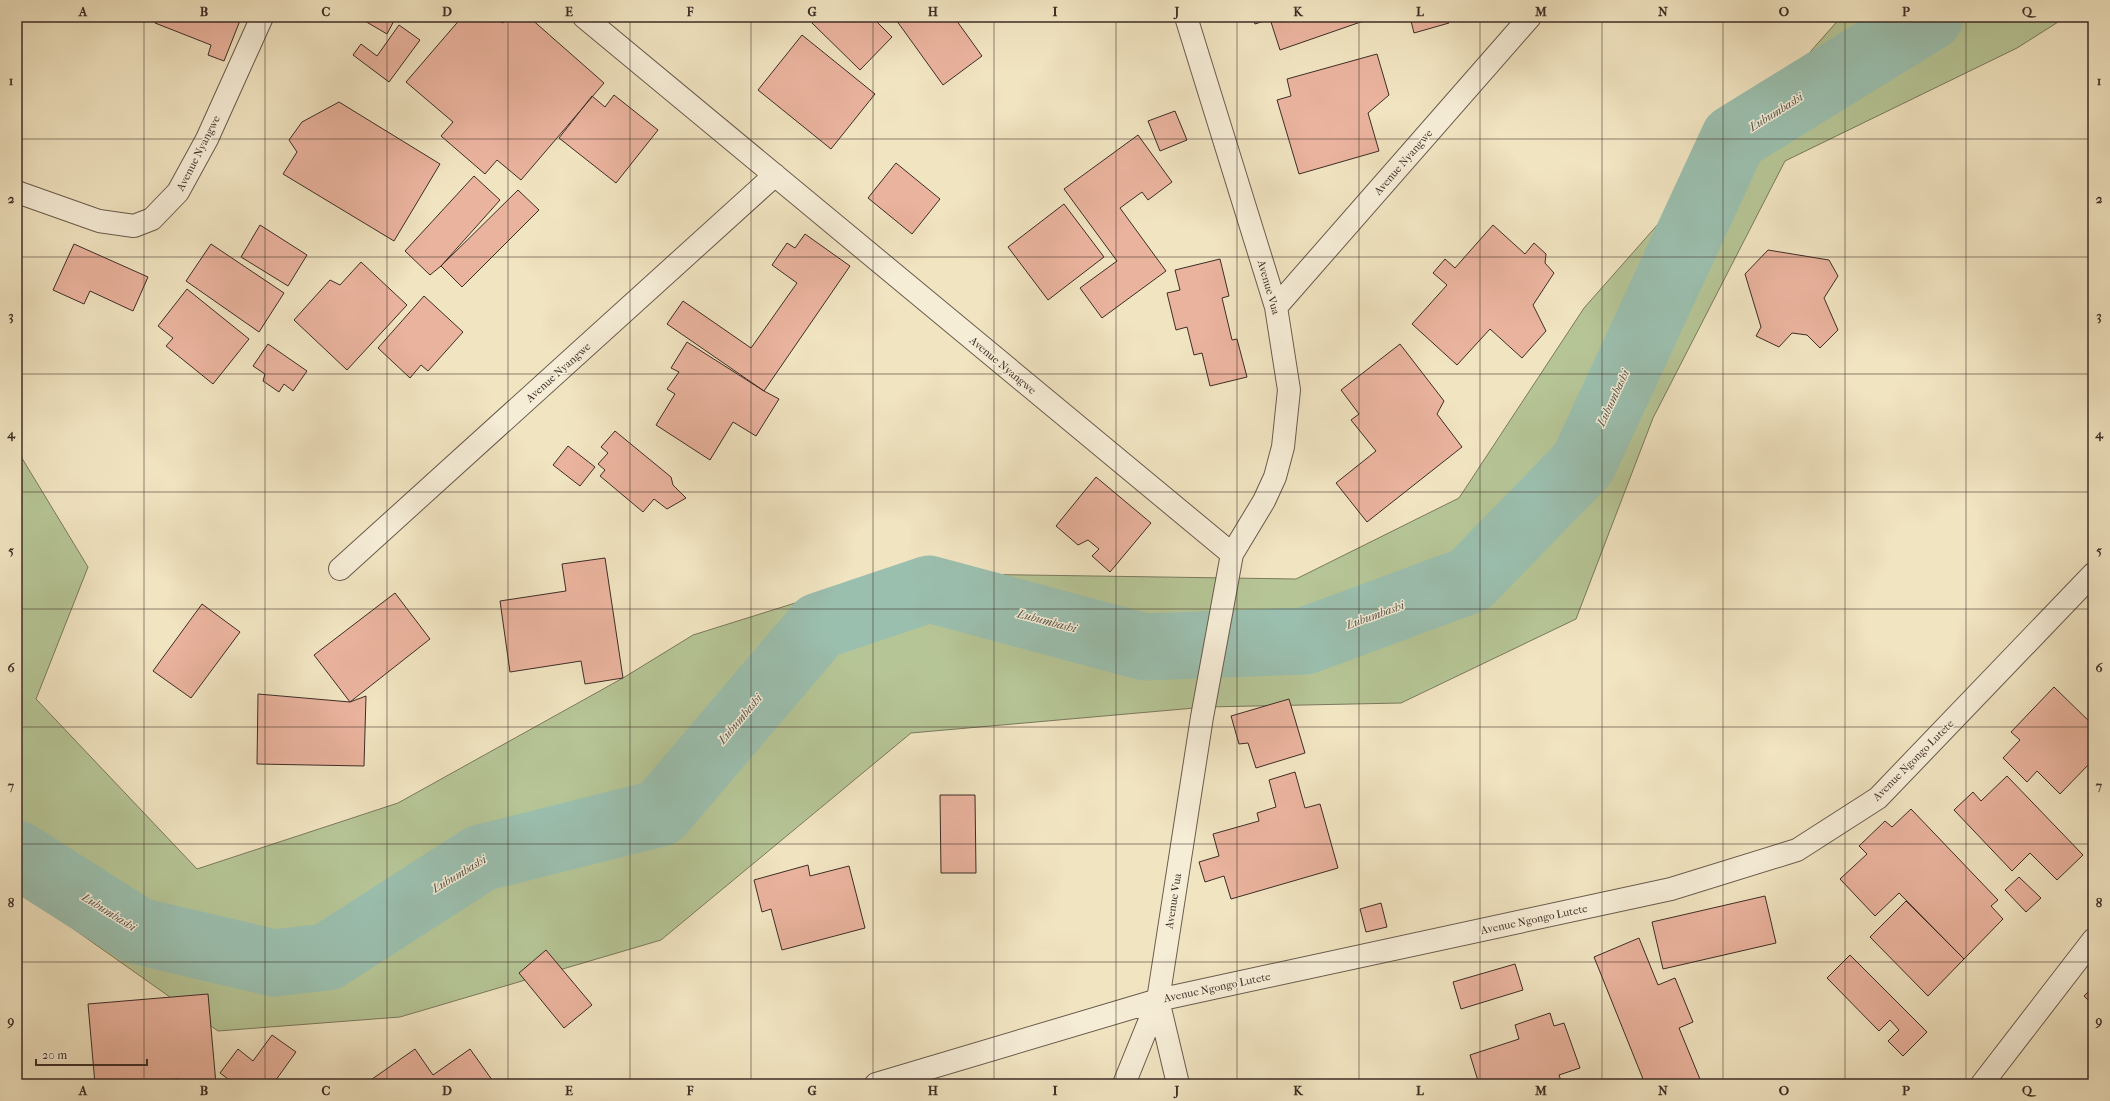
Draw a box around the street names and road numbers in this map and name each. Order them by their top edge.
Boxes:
street label: Avenue Nyangwe [173,113,223,194]
street label: Avenue Nyangwe [1371,126,1436,199]
street label: Avenue Vua [1254,257,1283,317]
street label: Avenue Nyangwe [966,333,1039,397]
street label: Avenue Nyangwe [523,340,594,406]
street label: Avenue Ngongo Lutete [1869,717,1957,804]
street label: Avenue Vua [1163,871,1184,931]
street label: Avenue Ngongo Lutete [1478,902,1589,937]
street label: Avenue Ngongo Lutete [1161,970,1272,1005]

